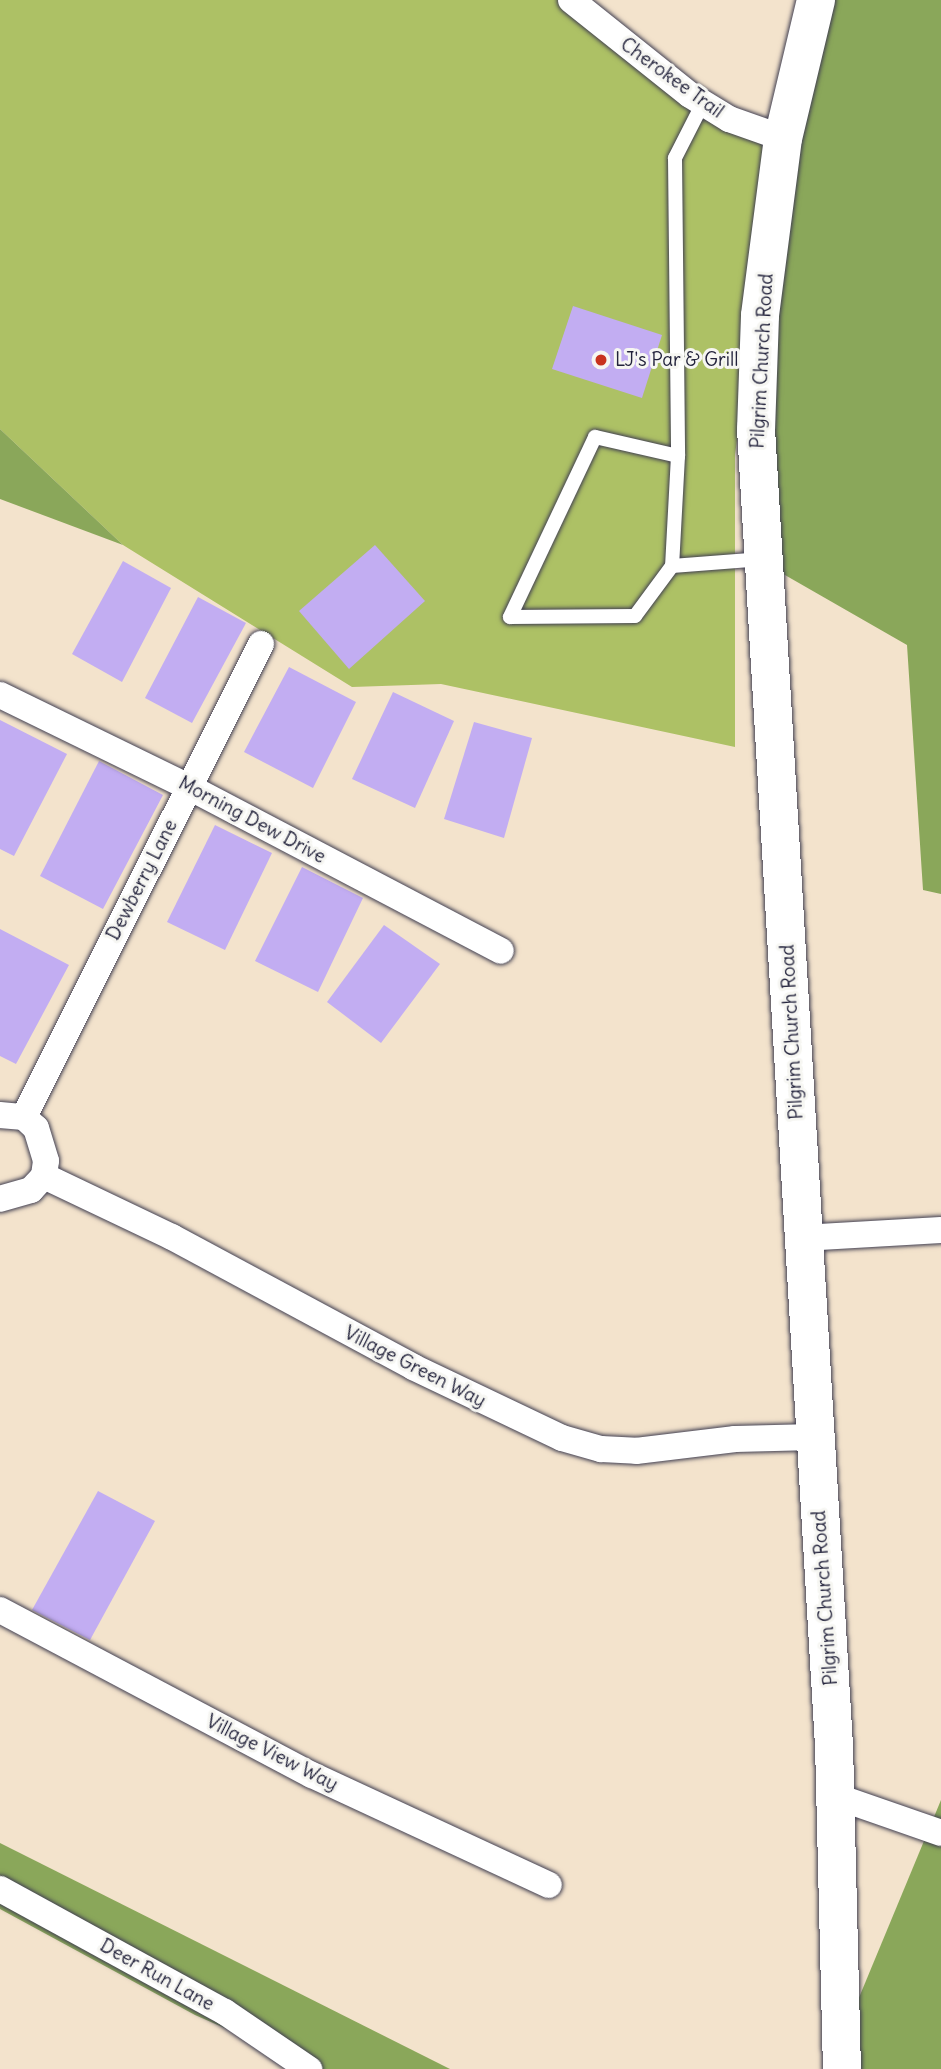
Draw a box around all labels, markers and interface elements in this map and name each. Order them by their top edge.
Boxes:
street label: Cherokee Trail [616,33,728,123]
street label: Pilgrim Church Road [746,273,778,449]
place label: LJ's Par & Grill [615,349,739,371]
marker: LJ's Par & Grill [593,352,609,368]
street label: Morning Dew Drive [175,772,329,868]
street label: Dewberry Lane [102,816,182,944]
street label: Pilgrim Church Road [776,944,808,1120]
street label: Village Green Way [340,1321,490,1413]
street label: Pilgrim Church Road [808,1510,842,1686]
street label: Village View Way [202,1710,342,1796]
street label: Deer Run Lane [96,1934,218,2016]

